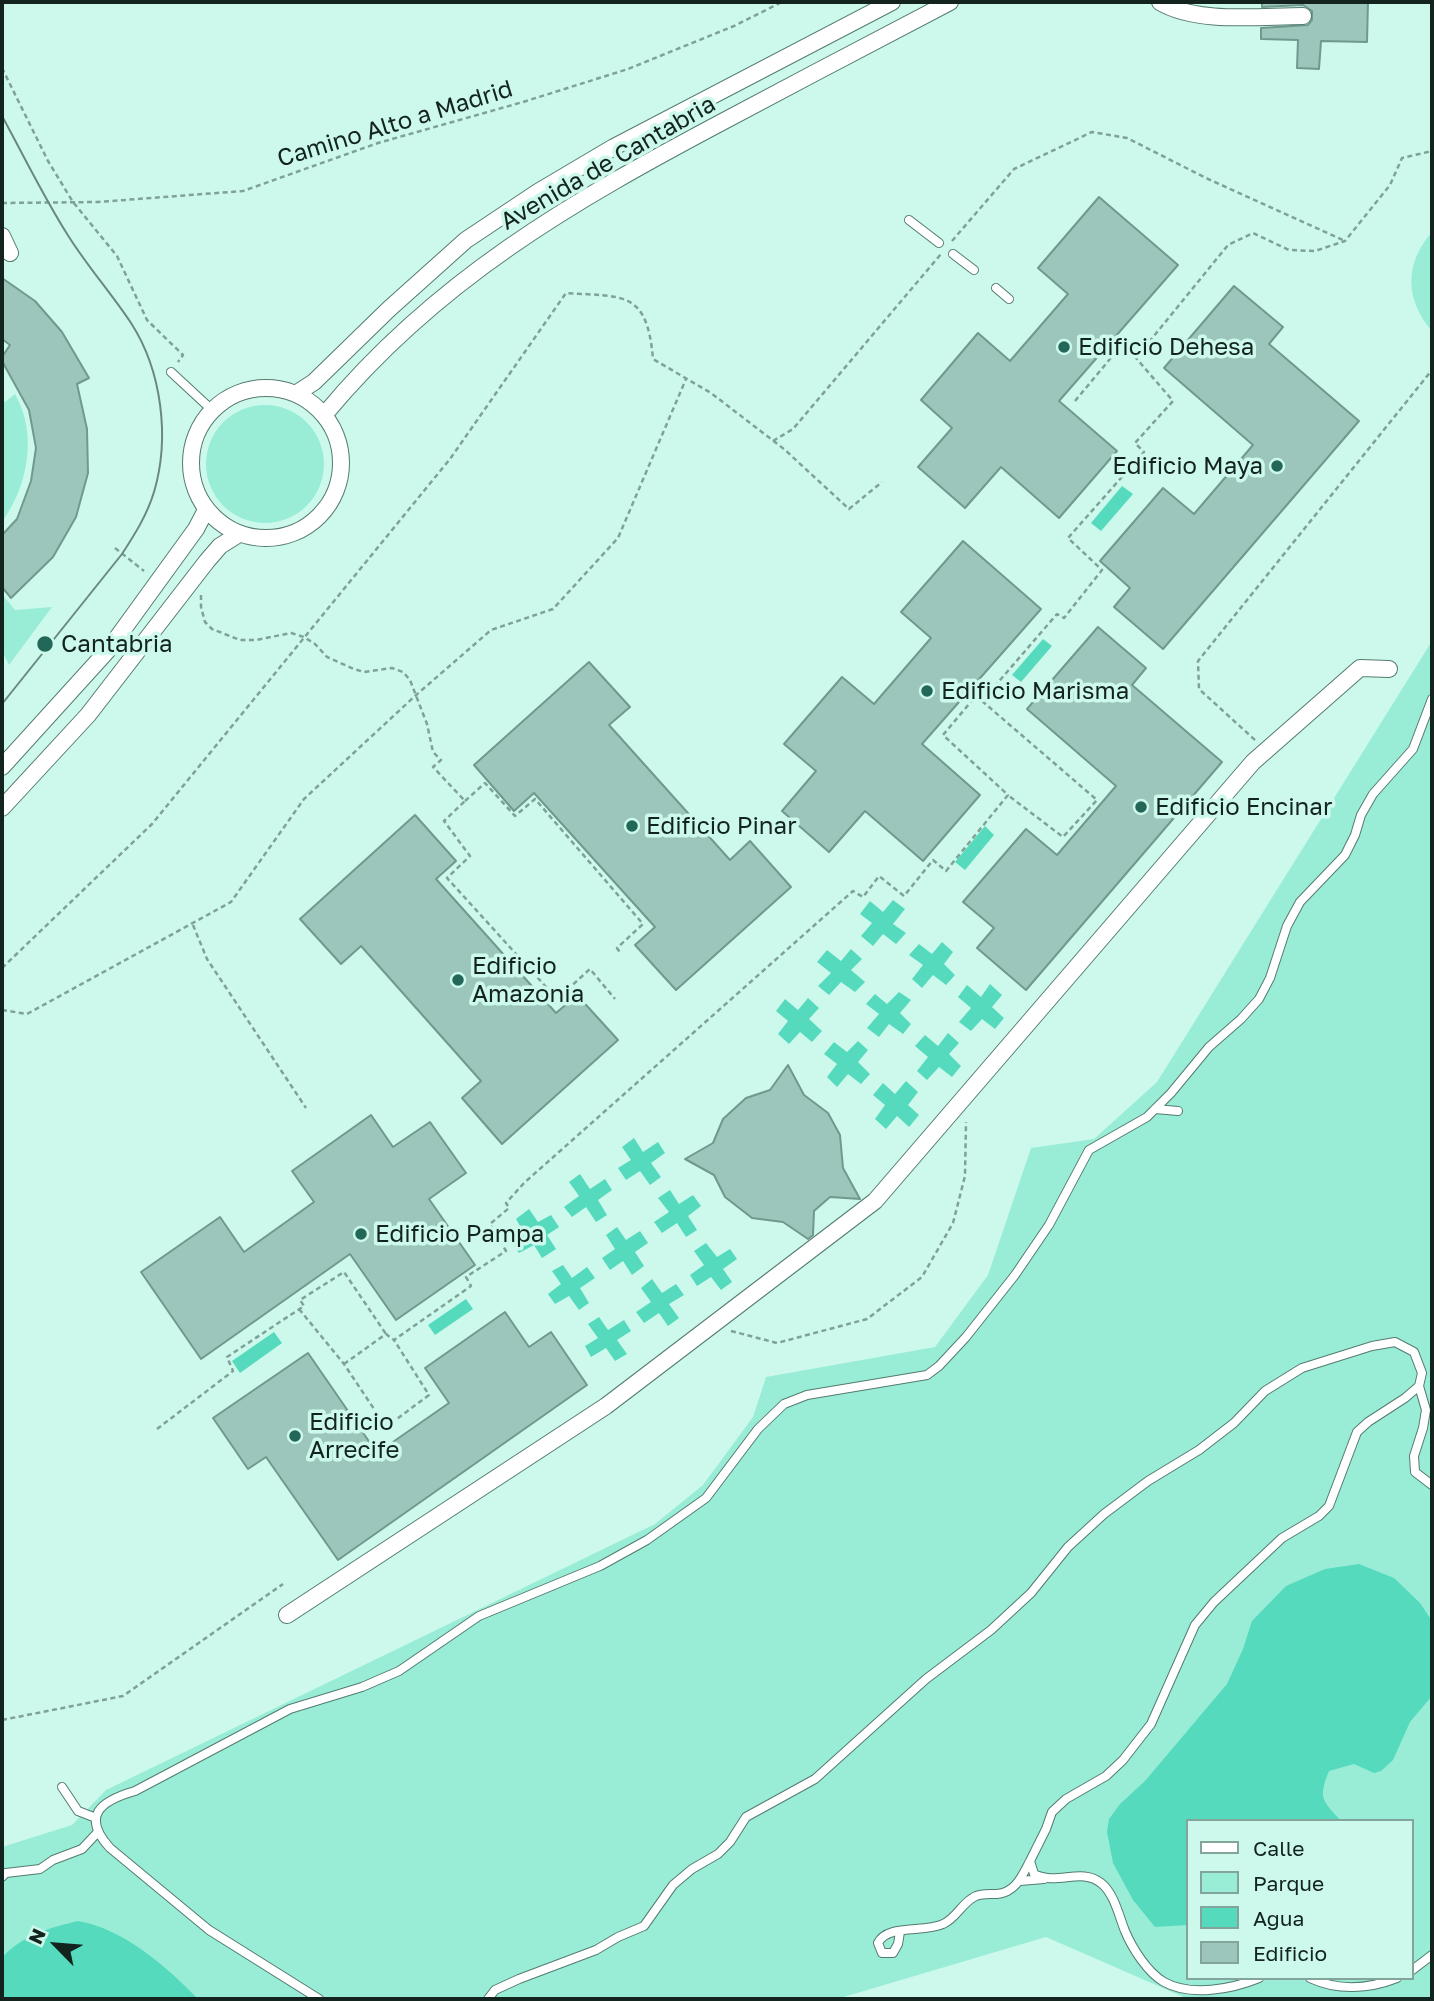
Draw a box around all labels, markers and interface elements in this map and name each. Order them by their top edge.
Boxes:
street label: Camino Alto a Madrid [274,74,516,174]
street label: Avenida de Cantabria [495,90,721,236]
place label: Edificio Dehesa [1078,333,1254,361]
marker: Edificio Dehesa [1056,339,1072,355]
place label: Edificio Maya [1112,452,1263,480]
marker: Edificio Maya [1269,458,1285,474]
place label: Cantabria [61,630,173,658]
marker: Cantabria [35,634,55,654]
place label: Edificio Marisma [941,677,1129,705]
marker: Edificio Marisma [919,683,935,699]
place label: Edificio Encinar [1155,793,1332,821]
marker: Edificio Encinar [1133,799,1149,815]
place label: Edificio Pinar [646,812,797,840]
marker: Edificio Pinar [624,818,640,834]
place label: Edificio Amazonia [472,952,584,1008]
marker: Edificio Amazonia [450,972,466,988]
place label: Edificio Pampa [375,1220,544,1248]
marker: Edificio Pampa [353,1226,369,1242]
place label: Edificio Arrecife [309,1408,399,1464]
marker: Edificio Arrecife [287,1428,303,1444]
legend [1186,1819,1413,1980]
text: Calle [1253,1835,1305,1861]
text: Parque [1253,1870,1324,1896]
text: Agua [1253,1905,1304,1931]
north arrow [21,1910,91,1980]
text: N [23,1925,50,1947]
text: Edificio [1253,1940,1327,1966]

